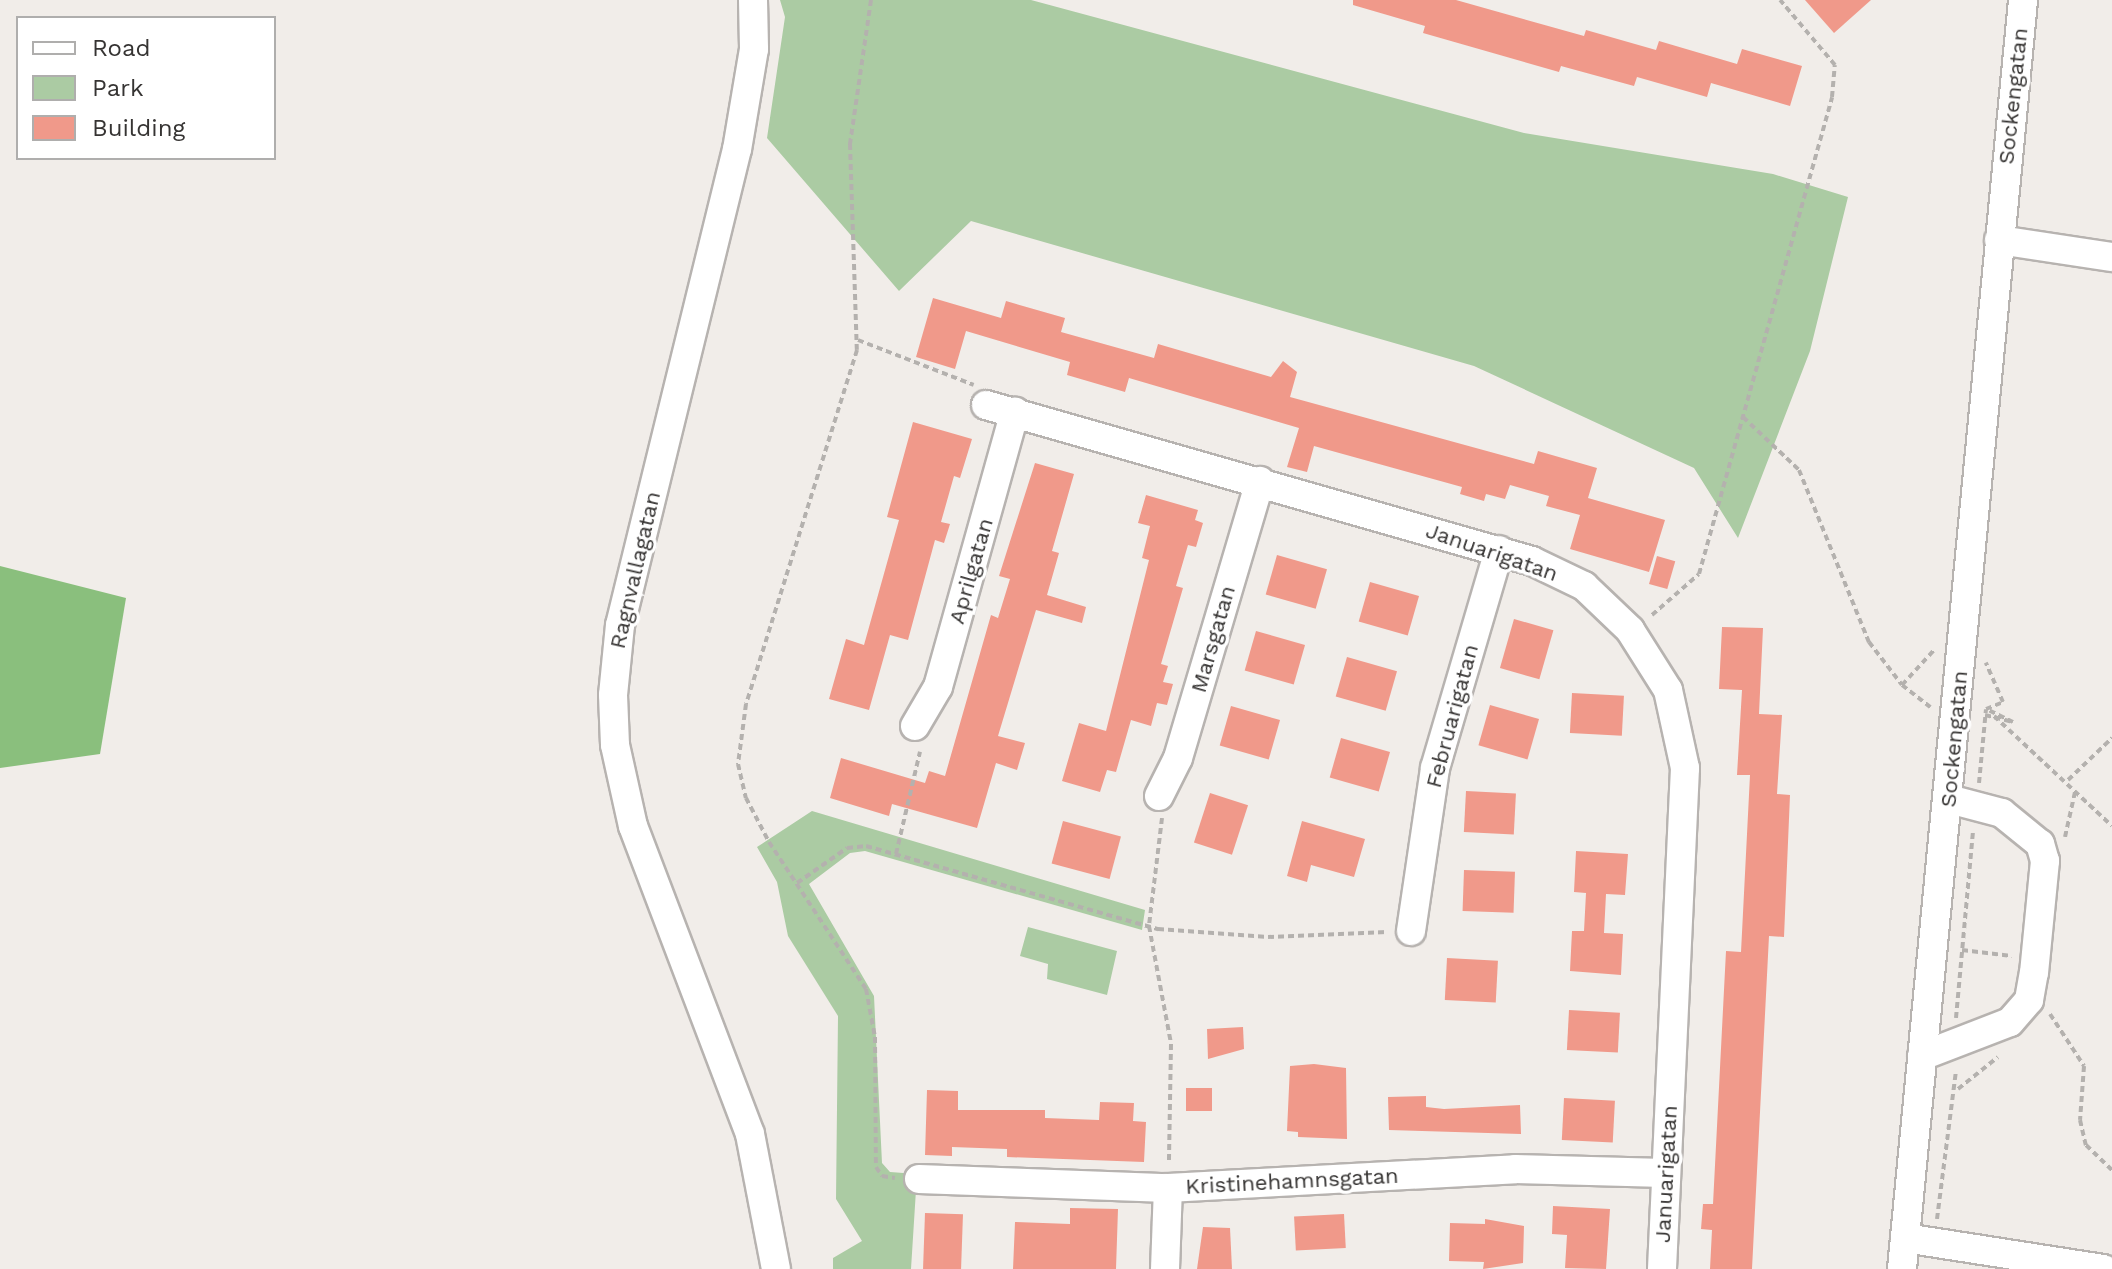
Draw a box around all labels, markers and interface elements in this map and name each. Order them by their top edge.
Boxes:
legend [16,16,276,160]
street label: Sockengatan [1993,26,2033,166]
text: Road [92,34,151,62]
text: Park [92,74,144,102]
text: Building [92,114,185,142]
street label: Ragnvallagatan [604,489,666,651]
street label: Aprilgatan [943,515,999,627]
street label: Januarigatan [1422,517,1562,587]
street label: Marsgatan [1185,582,1241,696]
street label: Februarigatan [1420,641,1484,791]
street label: Sockengatan [1935,670,1973,808]
street label: Januarigatan [1649,1104,1683,1244]
street label: Kristinehamnsgatan [1185,1162,1399,1200]

